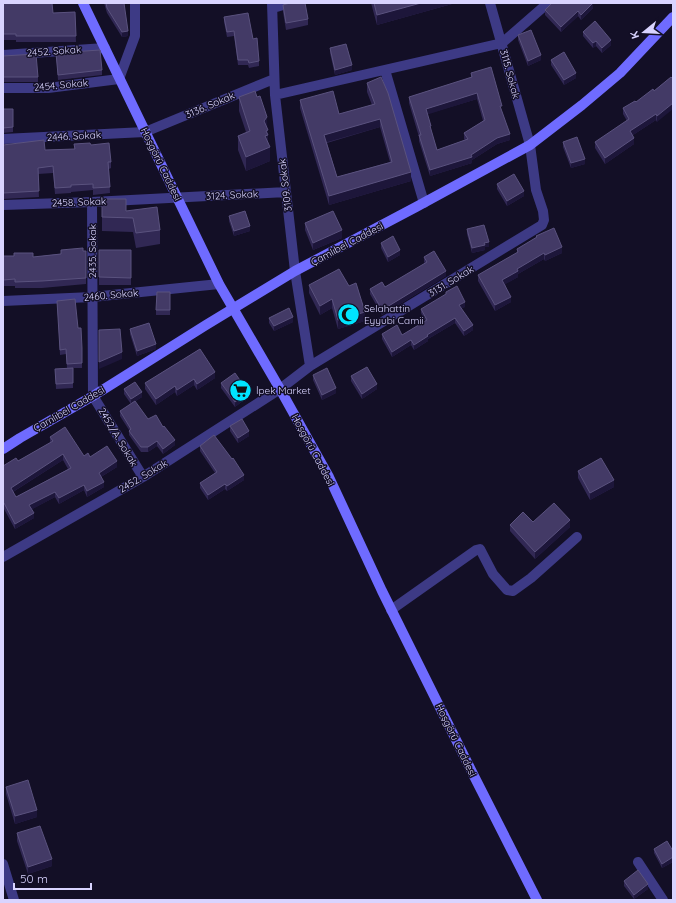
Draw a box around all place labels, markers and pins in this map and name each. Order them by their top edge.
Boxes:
mosque icon: Selahattin Eyyubi Camii [335,301,361,327]
place label: Selahattin Eyyubi Camii [364,302,424,327]
supermarket icon: İpek Market [228,377,254,403]
place label: İpek Market [256,384,311,397]

